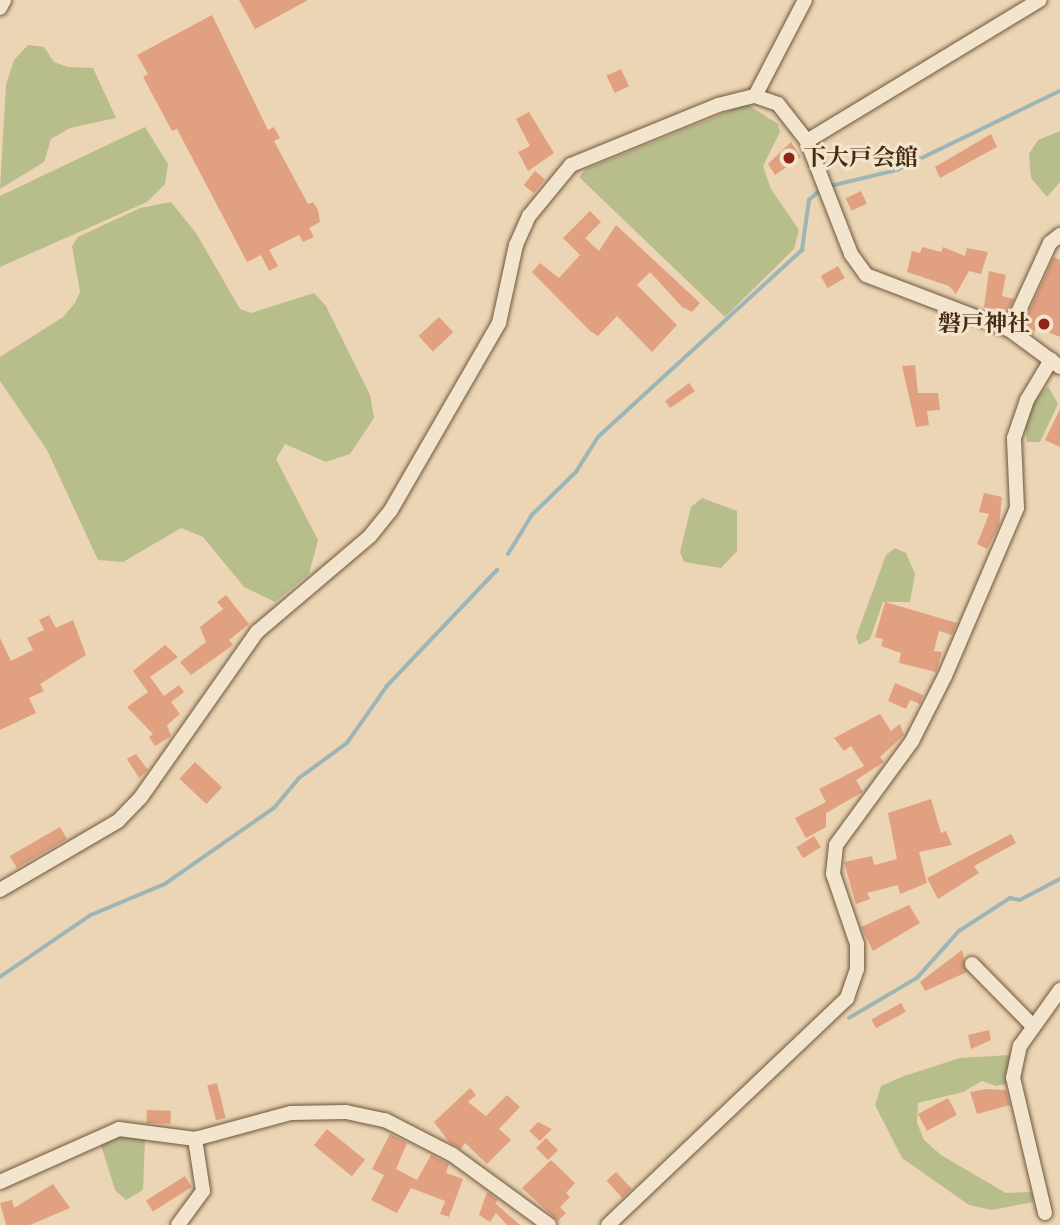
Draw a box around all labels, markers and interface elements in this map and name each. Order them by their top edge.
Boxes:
place label: 下大戸会館 [803,144,918,172]
marker: 下大戸会館 [781,150,797,166]
place label: 磐戸神社 [938,310,1030,338]
marker: 磐戸神社 [1036,316,1052,332]

